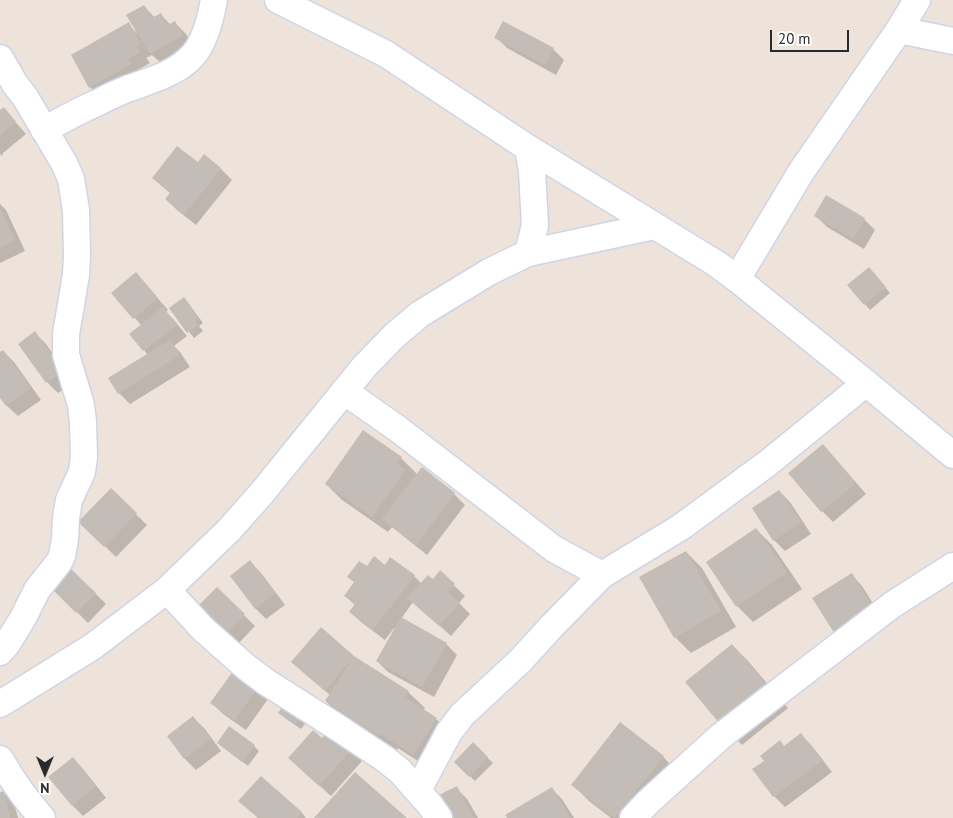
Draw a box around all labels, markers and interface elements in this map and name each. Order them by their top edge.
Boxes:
scale bar [773,20,852,52]
text: 20 m [778,29,811,48]
north arrow [20,748,70,798]
text: N [40,779,50,797]

